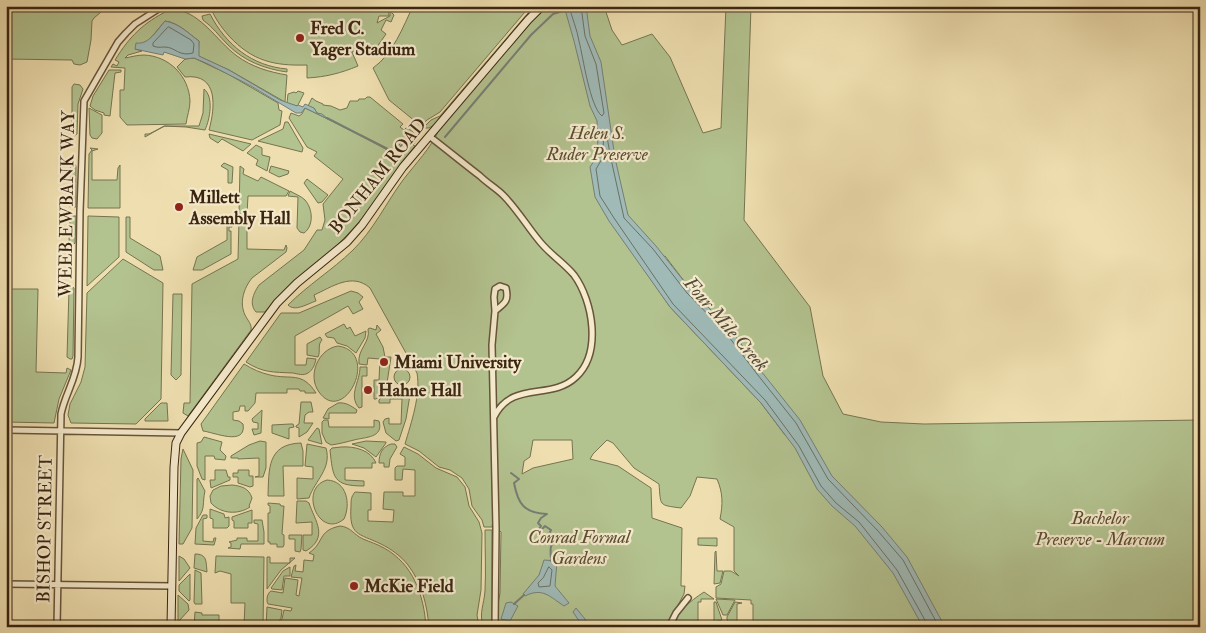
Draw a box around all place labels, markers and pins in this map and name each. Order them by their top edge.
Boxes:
place label: Fred C. Yager Stadium [309,17,416,61]
marker: Fred C. Yager Stadium [294,32,306,44]
place label: Millett Assembly Hall [188,186,291,230]
marker: Millett Assembly Hall [173,201,185,213]
place label: Miami University [393,351,522,374]
marker: Miami University [378,356,390,368]
place label: Hahne Hall [378,379,462,402]
marker: Hahne Hall [362,384,374,396]
place label: McKie Field [363,575,454,598]
marker: McKie Field [348,580,360,592]

